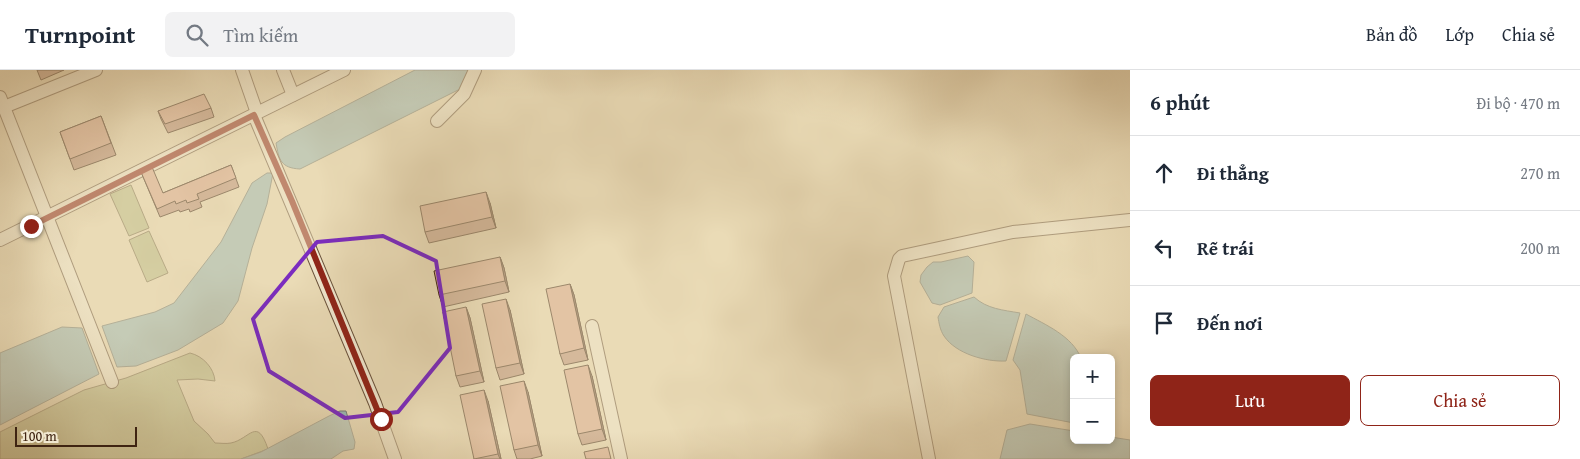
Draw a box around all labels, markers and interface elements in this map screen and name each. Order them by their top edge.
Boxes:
search box [165,12,515,57]
text: Turnpoint [25,17,135,52]
icon: search [183,21,211,49]
text: Tìm kiếm [223,21,298,49]
text: Bản đồ [1366,21,1418,48]
text: Lớp [1446,21,1474,48]
text: Chia sẻ [1502,21,1555,48]
text: 6 phút [1150,87,1210,118]
text: Đi bộ · 470 m [1476,91,1560,115]
icon: ahead [1150,159,1178,187]
text: Đi thẳng [1197,159,1269,187]
text: 270 m [1520,161,1560,185]
route end [20,215,43,238]
icon: left [1150,234,1178,262]
text: Rẽ trái [1197,234,1254,262]
text: 200 m [1520,236,1560,260]
icon: arrive [1150,309,1178,337]
text: Đến nơi [1197,309,1263,337]
map controls [1070,354,1115,444]
button: + [1070,354,1115,399]
button: Lưu [1150,375,1350,426]
button: Chia sẻ [1360,375,1560,426]
button: − [1070,399,1115,444]
route start [370,408,393,431]
scale bar [15,424,138,447]
text: 100 m [22,426,57,446]

